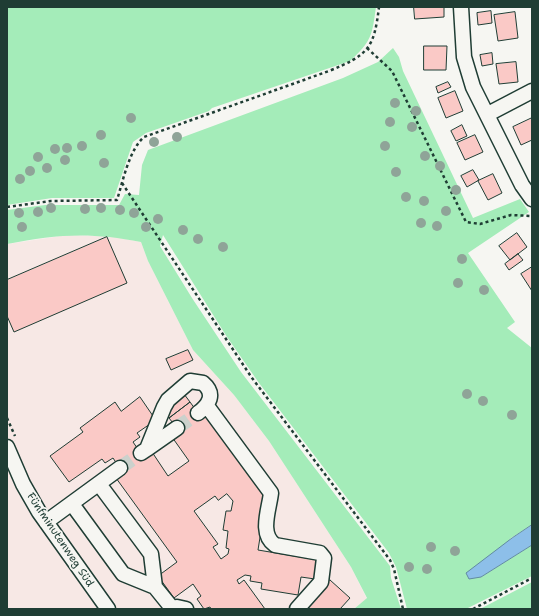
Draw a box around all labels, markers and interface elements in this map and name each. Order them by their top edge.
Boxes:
street label: Fünfminutenweg Süd [24,490,96,590]

